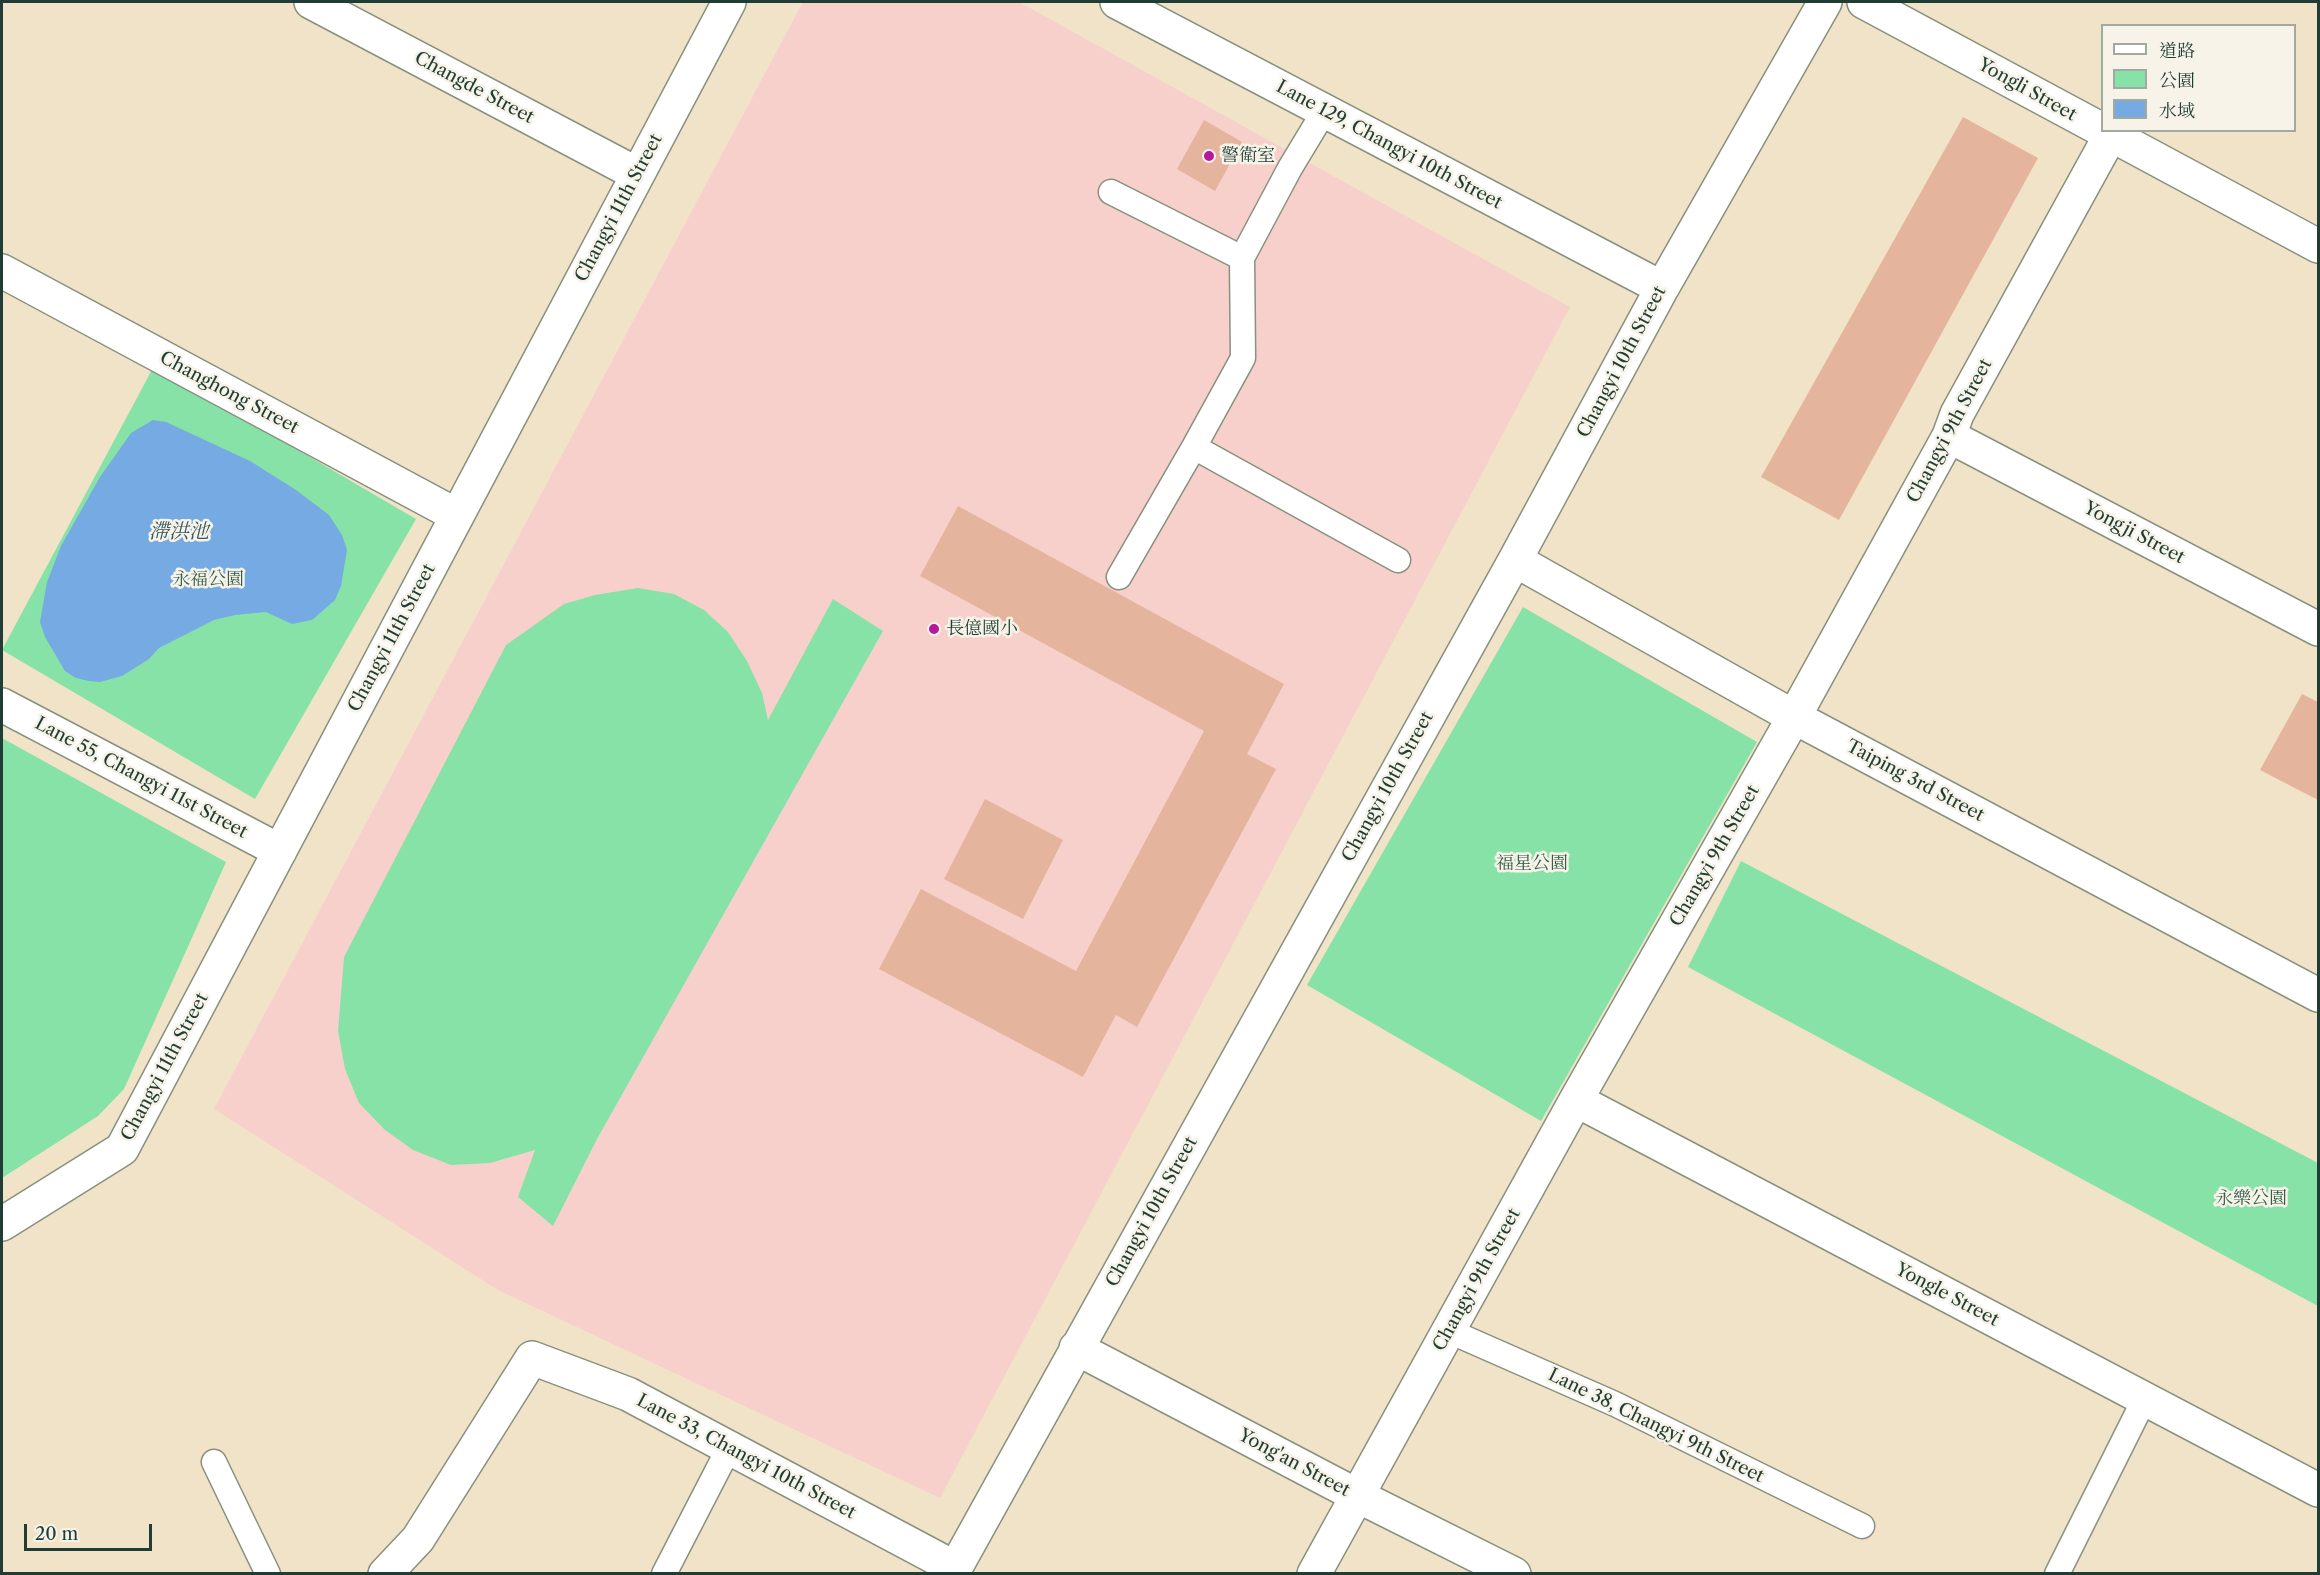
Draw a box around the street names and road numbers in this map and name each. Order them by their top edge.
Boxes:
street label: Changde Street [411,47,537,129]
street label: Yongli Street [1974,54,2080,126]
street label: Lane 129, Changyi 10th Street [1272,76,1506,214]
street label: Changyi 11th Street [571,130,667,286]
street label: Changyi 10th Street [1573,283,1671,441]
street label: Changhong Street [156,347,302,439]
street label: Changyi 9th Street [1903,355,1997,507]
street label: Yongji Street [2080,497,2188,569]
street label: Changyi 11th Street [344,560,440,716]
street label: Changyi 10th Street [1338,708,1438,866]
street label: Lane 55, Changyi 11st Street [31,713,251,843]
street label: Taiping 3rd Street [1842,736,1988,826]
street label: Changyi 9th Street [1666,781,1764,931]
street label: Changyi 11th Street [117,989,213,1145]
street label: Changyi 10th Street [1102,1133,1202,1291]
street label: Changyi 9th Street [1429,1205,1525,1355]
street label: Yongle Street [1892,1259,2002,1331]
street label: Lane 38, Changyi 9th Street [1545,1364,1767,1488]
street label: Lane 33, Changyi 10th Street [633,1390,859,1524]
street label: Yong'an Street [1235,1425,1353,1501]

